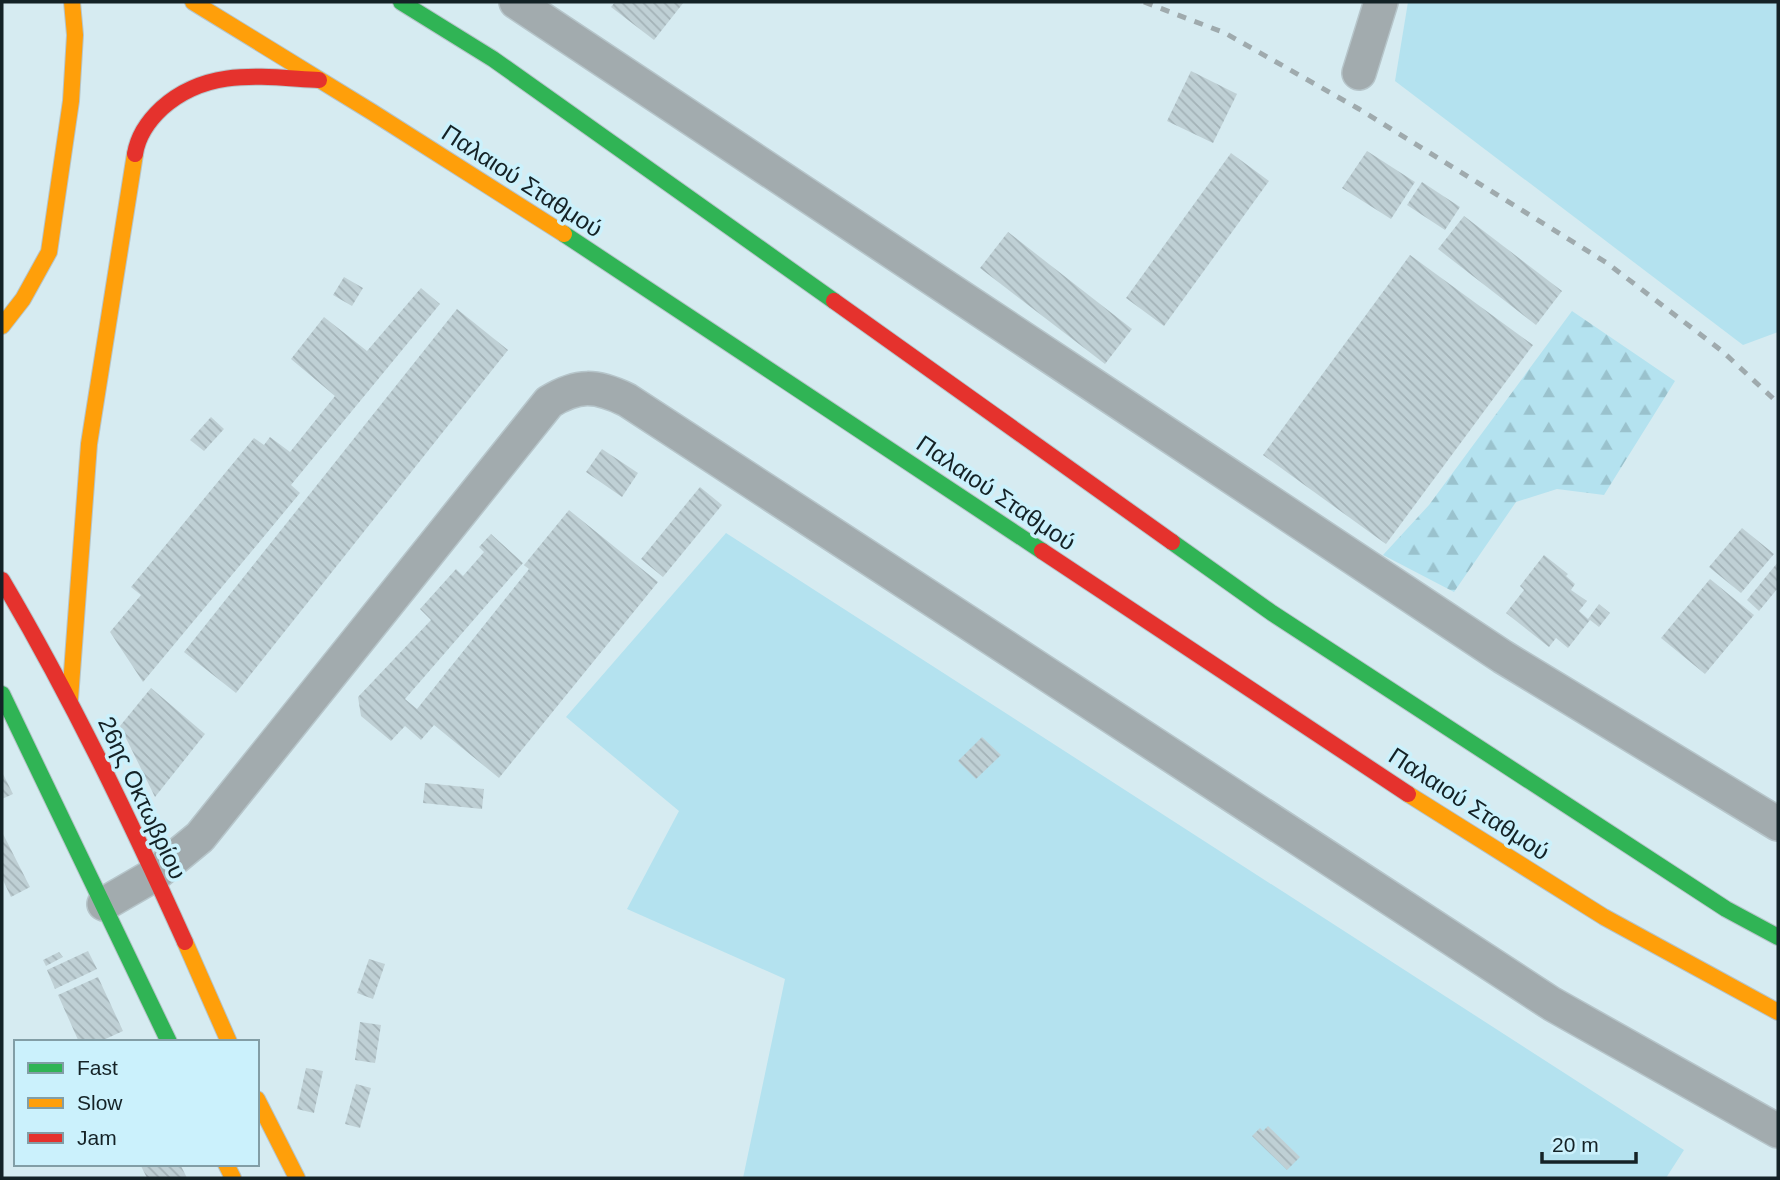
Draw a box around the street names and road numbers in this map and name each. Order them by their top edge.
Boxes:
street label: Παλαιού Σταθμού [437,119,607,242]
street label: Παλαιού Σταθμού [912,430,1081,556]
street label: 26ης Οκτωβρίου [93,712,192,883]
street label: Παλαιού Σταθμού [1384,742,1554,865]

